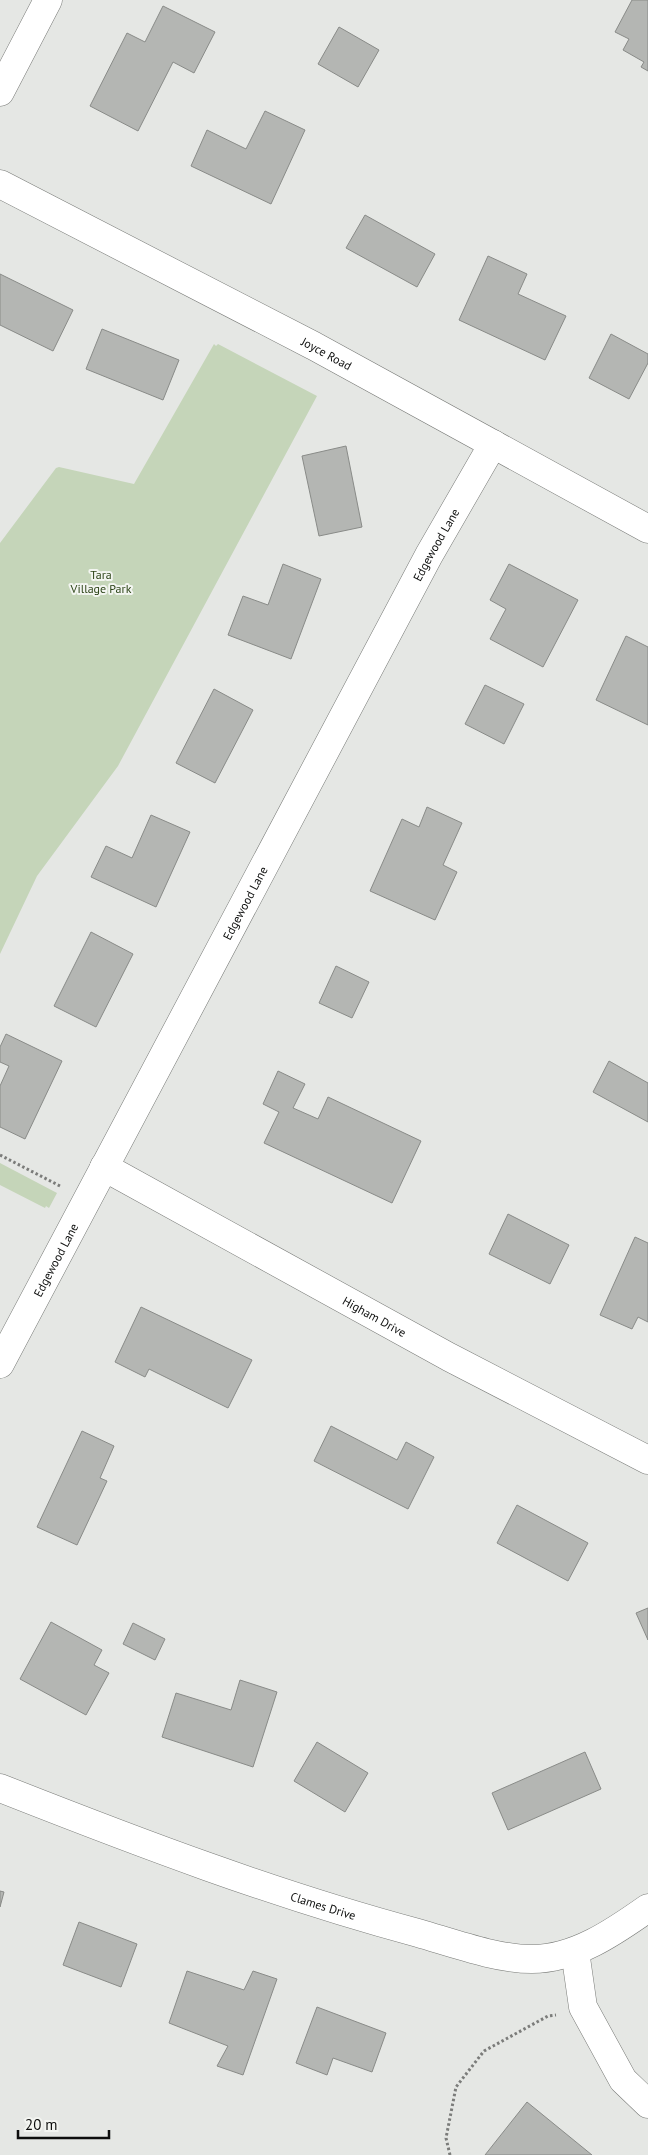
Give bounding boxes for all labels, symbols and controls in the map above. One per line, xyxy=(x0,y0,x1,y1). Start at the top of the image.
street label: Joyce Road xyxy=(298,333,355,373)
street label: Edgewood Lane xyxy=(409,505,462,584)
park label: Tara Village Park xyxy=(70,567,132,596)
street label: Edgewood Lane xyxy=(219,863,270,942)
street label: Edgewood Lane xyxy=(30,1220,81,1299)
street label: Higham Drive xyxy=(340,1293,409,1340)
street label: Clames Drive xyxy=(289,1888,358,1922)
scale bar xyxy=(18,2108,109,2140)
text: 20 m xyxy=(25,2115,58,2134)

